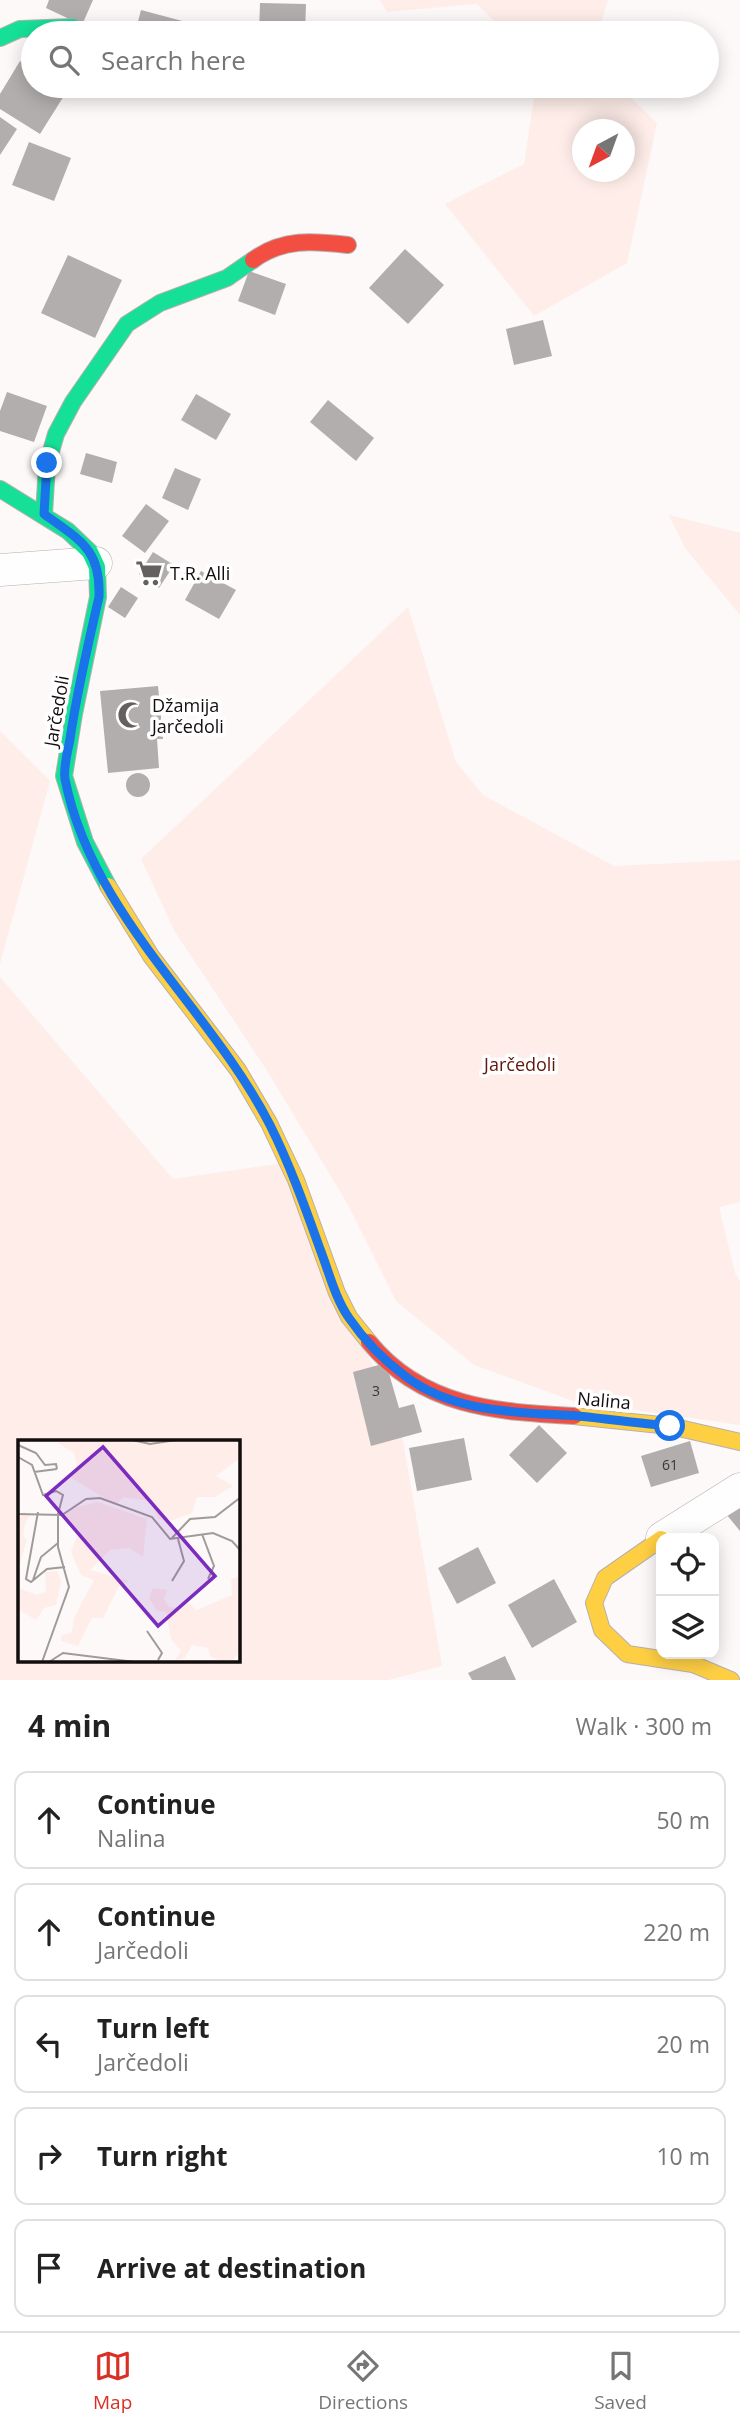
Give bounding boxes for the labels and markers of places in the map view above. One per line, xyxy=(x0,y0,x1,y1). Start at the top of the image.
supermarket icon: T.R. Alli xyxy=(134,558,164,588)
place label: T.R. Alli xyxy=(170,561,230,585)
place label: Džamija Jarčedoli xyxy=(150,693,224,738)
mosque icon: Džamija Jarčedoli xyxy=(116,700,146,730)

